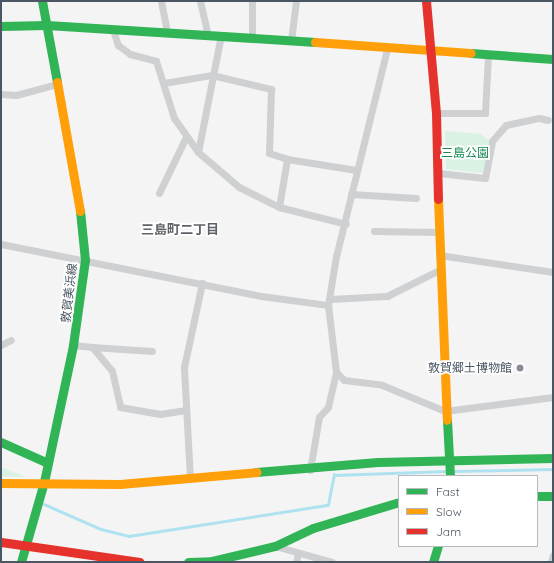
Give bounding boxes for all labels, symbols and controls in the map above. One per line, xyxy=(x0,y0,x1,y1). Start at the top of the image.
park label: 三島公園 xyxy=(441,146,489,160)
district label: 三島町二丁目 xyxy=(141,221,219,237)
street label: 敦賀美浜線 xyxy=(58,262,80,324)
place label: 敦賀郷土博物館 xyxy=(428,361,512,375)
marker: 敦賀郷土博物館 xyxy=(515,363,525,373)
legend xyxy=(398,475,538,547)
text: Fast xyxy=(436,484,460,499)
text: Slow xyxy=(436,504,462,519)
text: Jam xyxy=(436,524,461,539)

